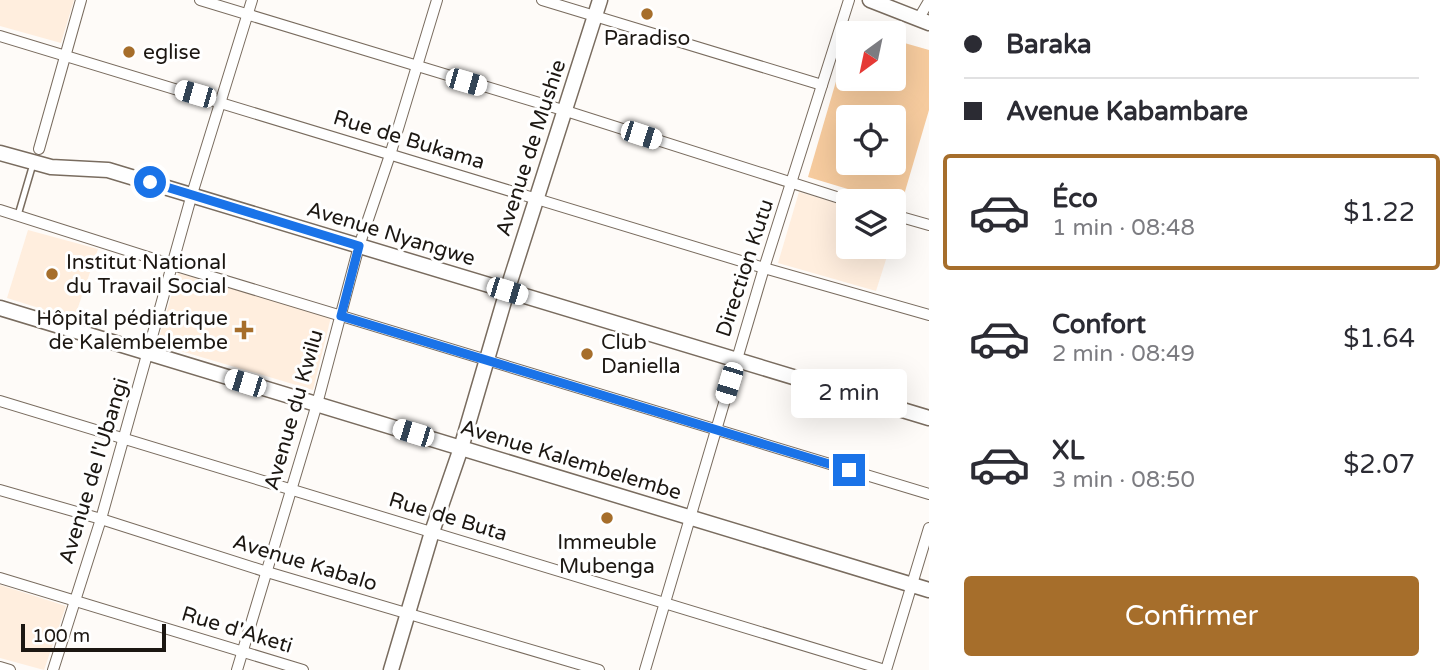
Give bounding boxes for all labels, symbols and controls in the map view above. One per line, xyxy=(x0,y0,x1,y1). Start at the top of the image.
marker: Paradiso xyxy=(639,6,655,22)
north arrow xyxy=(836,21,906,91)
map controls xyxy=(836,21,906,259)
place label: Paradiso xyxy=(604,26,690,51)
text: Baraka xyxy=(1006,29,1092,60)
place label: eglise xyxy=(143,40,201,65)
marker: eglise xyxy=(121,44,137,60)
street label: Avenue de Mushie xyxy=(491,57,571,239)
car xyxy=(443,66,490,98)
car xyxy=(172,78,219,110)
text: Avenue Kabambare xyxy=(1006,96,1248,127)
street label: Rue de Bukama xyxy=(330,105,488,175)
button: locate xyxy=(836,105,906,175)
car xyxy=(618,119,665,151)
route start xyxy=(134,166,166,198)
icon: car xyxy=(968,181,1031,244)
text: Éco xyxy=(1052,183,1098,214)
button: layers xyxy=(836,189,906,259)
street label: Direction Kutu xyxy=(711,196,779,340)
street label: Avenue Nyangwe xyxy=(304,197,478,272)
text: $1.22 xyxy=(1343,197,1415,228)
text: 1 min · 08:48 xyxy=(1052,214,1195,242)
place label: Institut National du Travail Social xyxy=(66,250,227,299)
marker: Institut National du Travail Social xyxy=(44,266,60,282)
car xyxy=(484,275,531,307)
place label: Hôpital pédiatrique de Kalembelembe xyxy=(36,306,228,355)
icon: car xyxy=(968,307,1031,370)
text: Confort xyxy=(1052,309,1146,340)
marker: Hôpital pédiatrique de Kalembelembe xyxy=(234,320,254,340)
text: $1.64 xyxy=(1343,323,1415,354)
street label: Avenue du Kwilu xyxy=(259,327,329,493)
place label: Club Daniella xyxy=(601,330,681,379)
text: 2 min · 08:49 xyxy=(1052,340,1195,368)
marker: Club Daniella xyxy=(579,346,595,362)
car xyxy=(713,360,746,406)
car xyxy=(222,367,269,399)
callout: 2 min xyxy=(791,368,907,418)
street label: Avenue de l'Ubangi xyxy=(54,375,134,567)
text: 2 min xyxy=(818,379,880,407)
street label: Avenue Kalembelembe xyxy=(458,414,685,506)
car xyxy=(390,417,437,449)
icon: car xyxy=(968,433,1031,496)
text: XL xyxy=(1052,435,1084,466)
text: $2.07 xyxy=(1343,449,1415,480)
route end xyxy=(833,454,865,486)
text: 3 min · 08:50 xyxy=(1052,466,1195,494)
street label: Rue de Buta xyxy=(386,487,510,547)
marker: Immeuble Mubenga xyxy=(599,510,615,526)
street label: Avenue Kabalo xyxy=(230,529,380,597)
place label: Immeuble Mubenga xyxy=(557,530,657,579)
button: Confirmer xyxy=(964,576,1419,656)
street label: Rue d'Aketi xyxy=(178,601,296,659)
scale bar xyxy=(21,621,166,653)
text: 100 m xyxy=(32,625,90,647)

